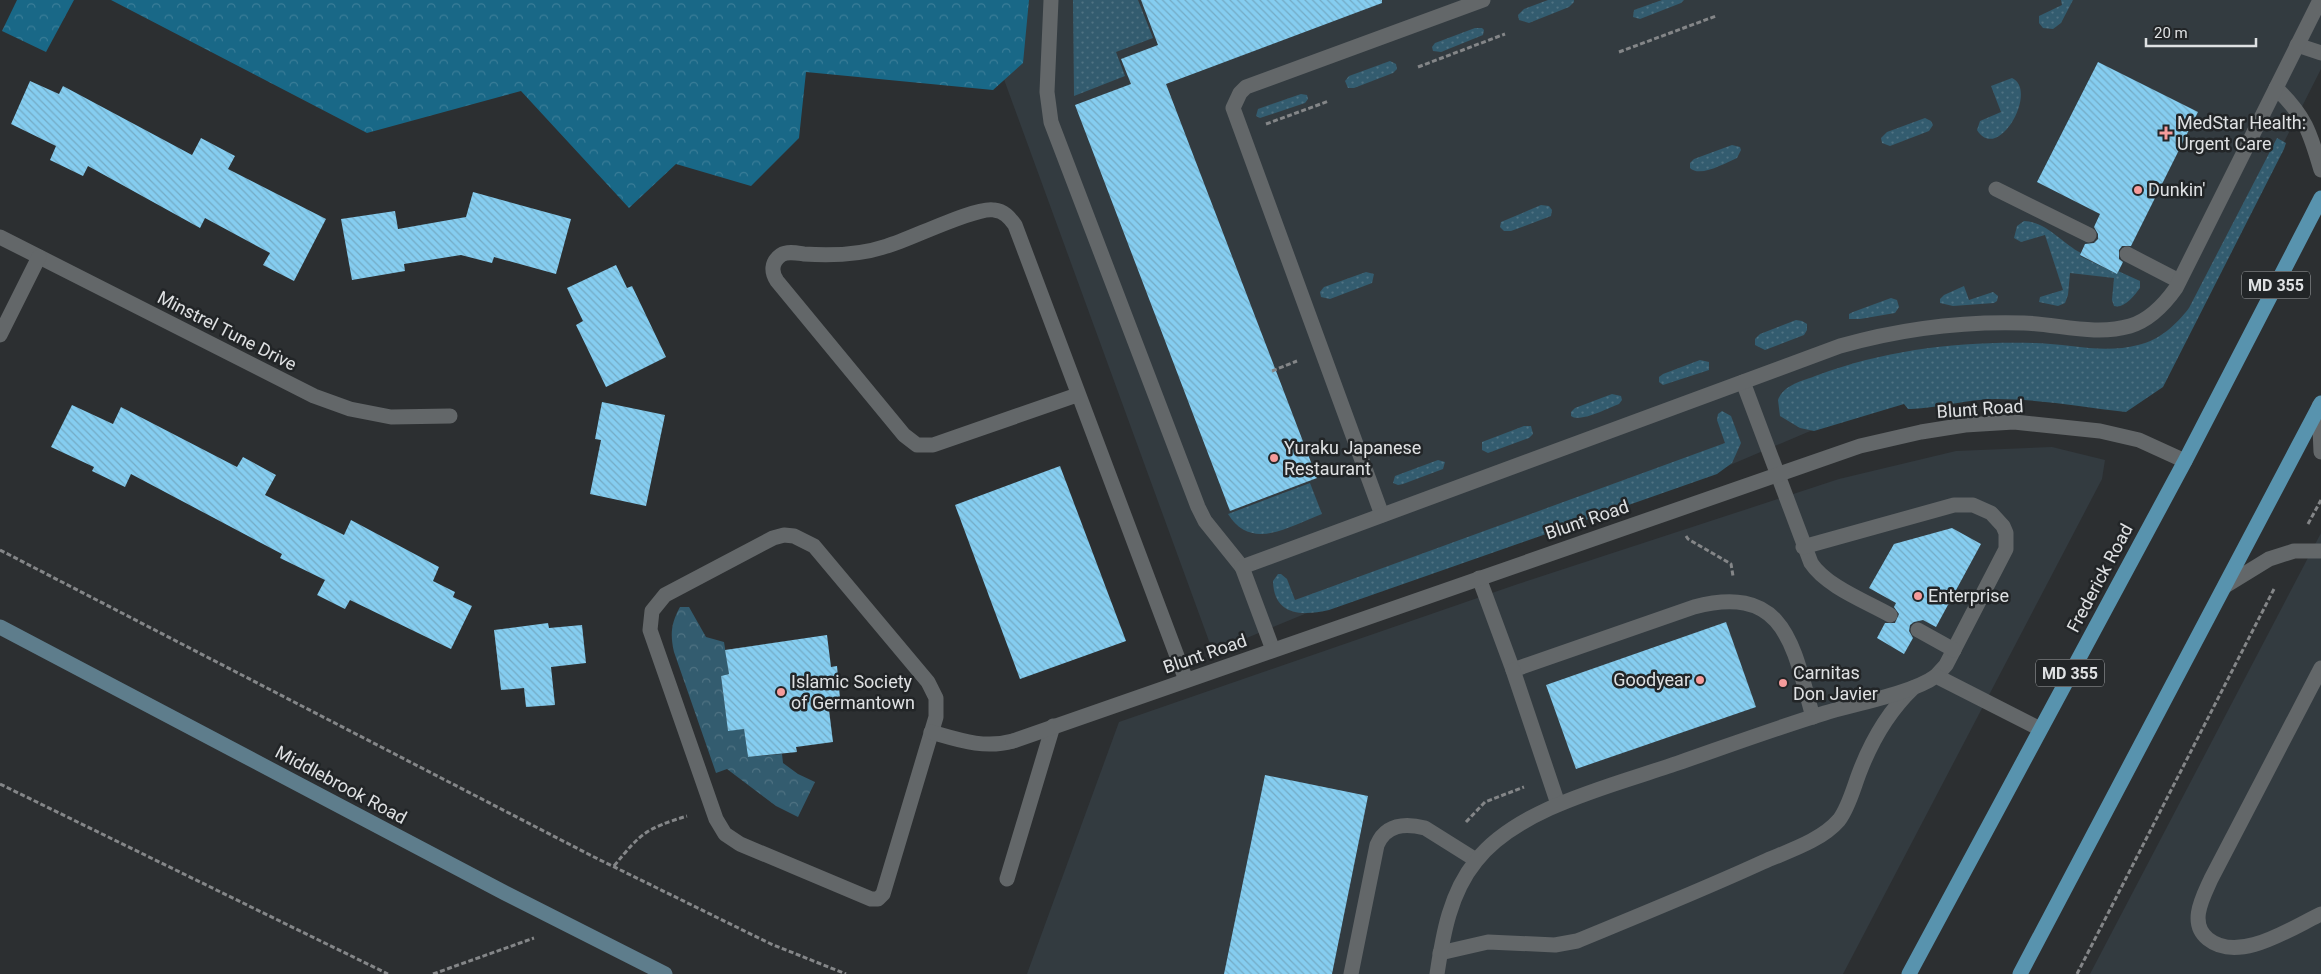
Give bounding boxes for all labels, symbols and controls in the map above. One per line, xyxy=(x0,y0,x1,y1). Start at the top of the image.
scale bar xyxy=(2146,15,2256,47)
text: 20 m xyxy=(2154,24,2188,42)
place label: MedStar Health: Urgent Care xyxy=(2177,112,2306,154)
marker: MedStar Health: Urgent Care xyxy=(2159,126,2173,140)
place label: Dunkin' xyxy=(2148,179,2205,200)
marker: Dunkin' xyxy=(2132,184,2144,196)
road number: MD 355 xyxy=(2242,272,2310,298)
street label: Minstrel Tune Drive xyxy=(154,286,300,375)
street label: Blunt Road xyxy=(1936,395,2024,422)
place label: Yuraku Japanese Restaurant xyxy=(1284,437,1421,479)
marker: Yuraku Japanese Restaurant xyxy=(1268,452,1280,464)
street label: Blunt Road xyxy=(1542,495,1631,544)
street label: Frederick Road xyxy=(2062,520,2137,636)
place label: Enterprise xyxy=(1928,585,2009,606)
marker: Enterprise xyxy=(1912,590,1924,602)
street label: Blunt Road xyxy=(1160,629,1249,678)
road number: MD 355 xyxy=(2036,660,2104,686)
place label: Carnitas Don Javier xyxy=(1793,662,1878,704)
place label: Goodyear xyxy=(1613,669,1690,690)
place label: Islamic Society of Germantown xyxy=(791,671,915,713)
marker: Goodyear xyxy=(1694,674,1706,686)
marker: Carnitas Don Javier xyxy=(1777,677,1789,689)
marker: Islamic Society of Germantown xyxy=(775,686,787,698)
street label: Middlebrook Road xyxy=(272,741,411,828)

